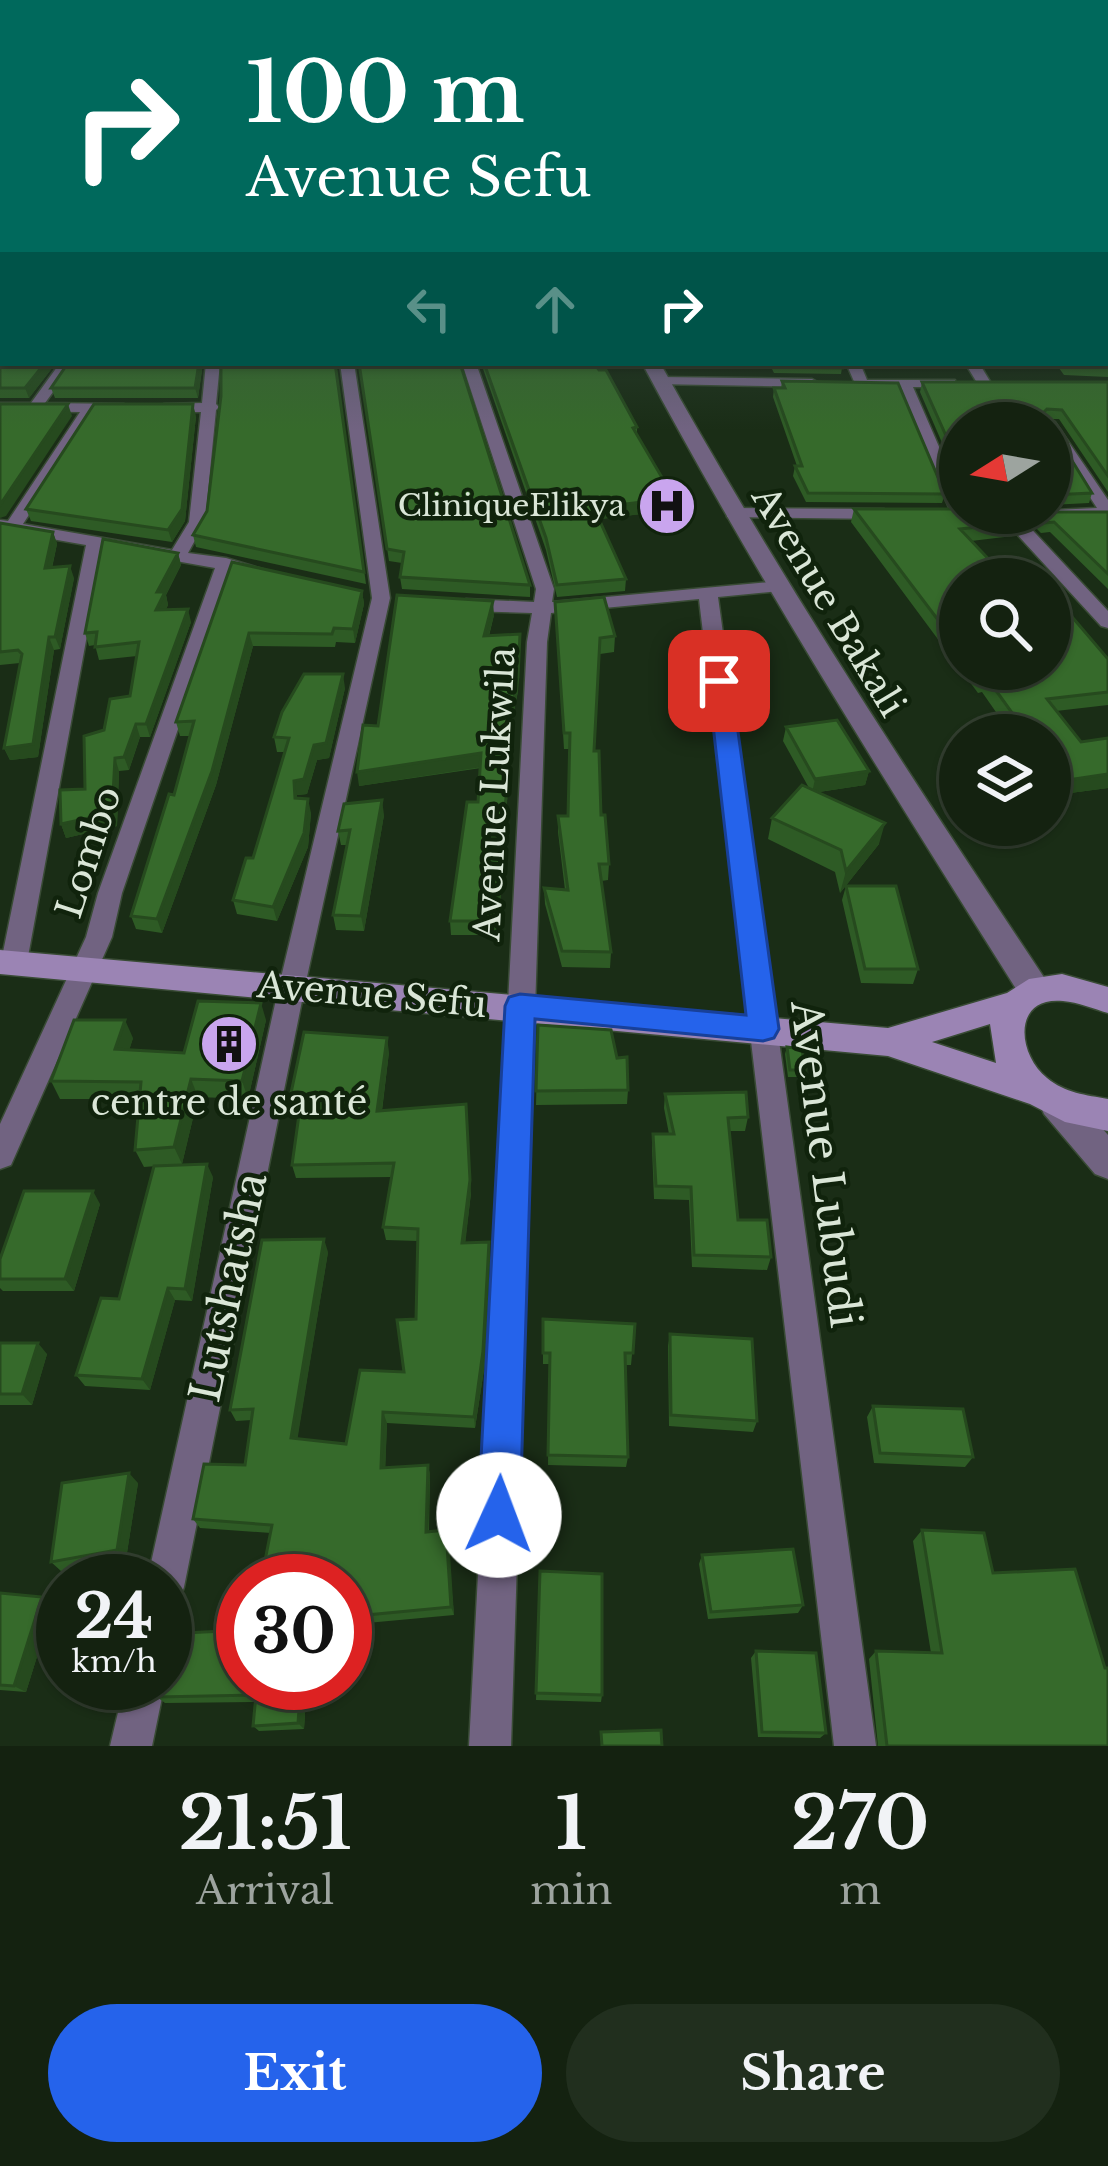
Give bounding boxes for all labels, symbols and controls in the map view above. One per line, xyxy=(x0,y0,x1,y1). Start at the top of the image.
text: 100 m xyxy=(246,41,525,145)
icon: right xyxy=(48,48,204,204)
text: Avenue Sefu xyxy=(246,144,591,211)
icon: left xyxy=(396,276,462,342)
icon: ahead xyxy=(522,276,588,342)
icon: right xyxy=(648,276,714,342)
north arrow xyxy=(939,402,1071,534)
map controls xyxy=(939,402,1071,846)
hospital icon: CliniqueElikya xyxy=(636,475,698,537)
street label: Avenue Bakali xyxy=(742,477,915,725)
place label: CliniqueElikya xyxy=(398,487,625,524)
button: search xyxy=(939,558,1071,690)
pin xyxy=(668,630,770,732)
street label: Avenue Lukwila xyxy=(464,646,525,943)
icon: arrive xyxy=(686,648,752,714)
button: layers xyxy=(939,714,1071,846)
street label: Lombo xyxy=(46,781,131,924)
street label: Avenue Sefu xyxy=(254,962,489,1027)
street label: Avenue Lubudi xyxy=(780,997,872,1330)
building icon: centre de santé xyxy=(198,1013,260,1075)
place label: centre de santé xyxy=(91,1080,367,1125)
street label: Lutshatsha xyxy=(178,1167,278,1406)
position arrow xyxy=(436,1452,562,1578)
speed limit sign: 30 xyxy=(216,1554,372,1710)
text: 24 xyxy=(75,1580,153,1654)
text: km/h xyxy=(71,1643,157,1680)
text: 21:51 xyxy=(179,1779,352,1868)
text: 1 xyxy=(556,1779,587,1868)
text: 270 xyxy=(791,1779,929,1868)
text: Arrival xyxy=(196,1866,334,1915)
text: min xyxy=(530,1866,612,1915)
text: m xyxy=(839,1866,881,1915)
button: Exit xyxy=(48,2004,542,2142)
button: Share xyxy=(566,2004,1060,2142)

